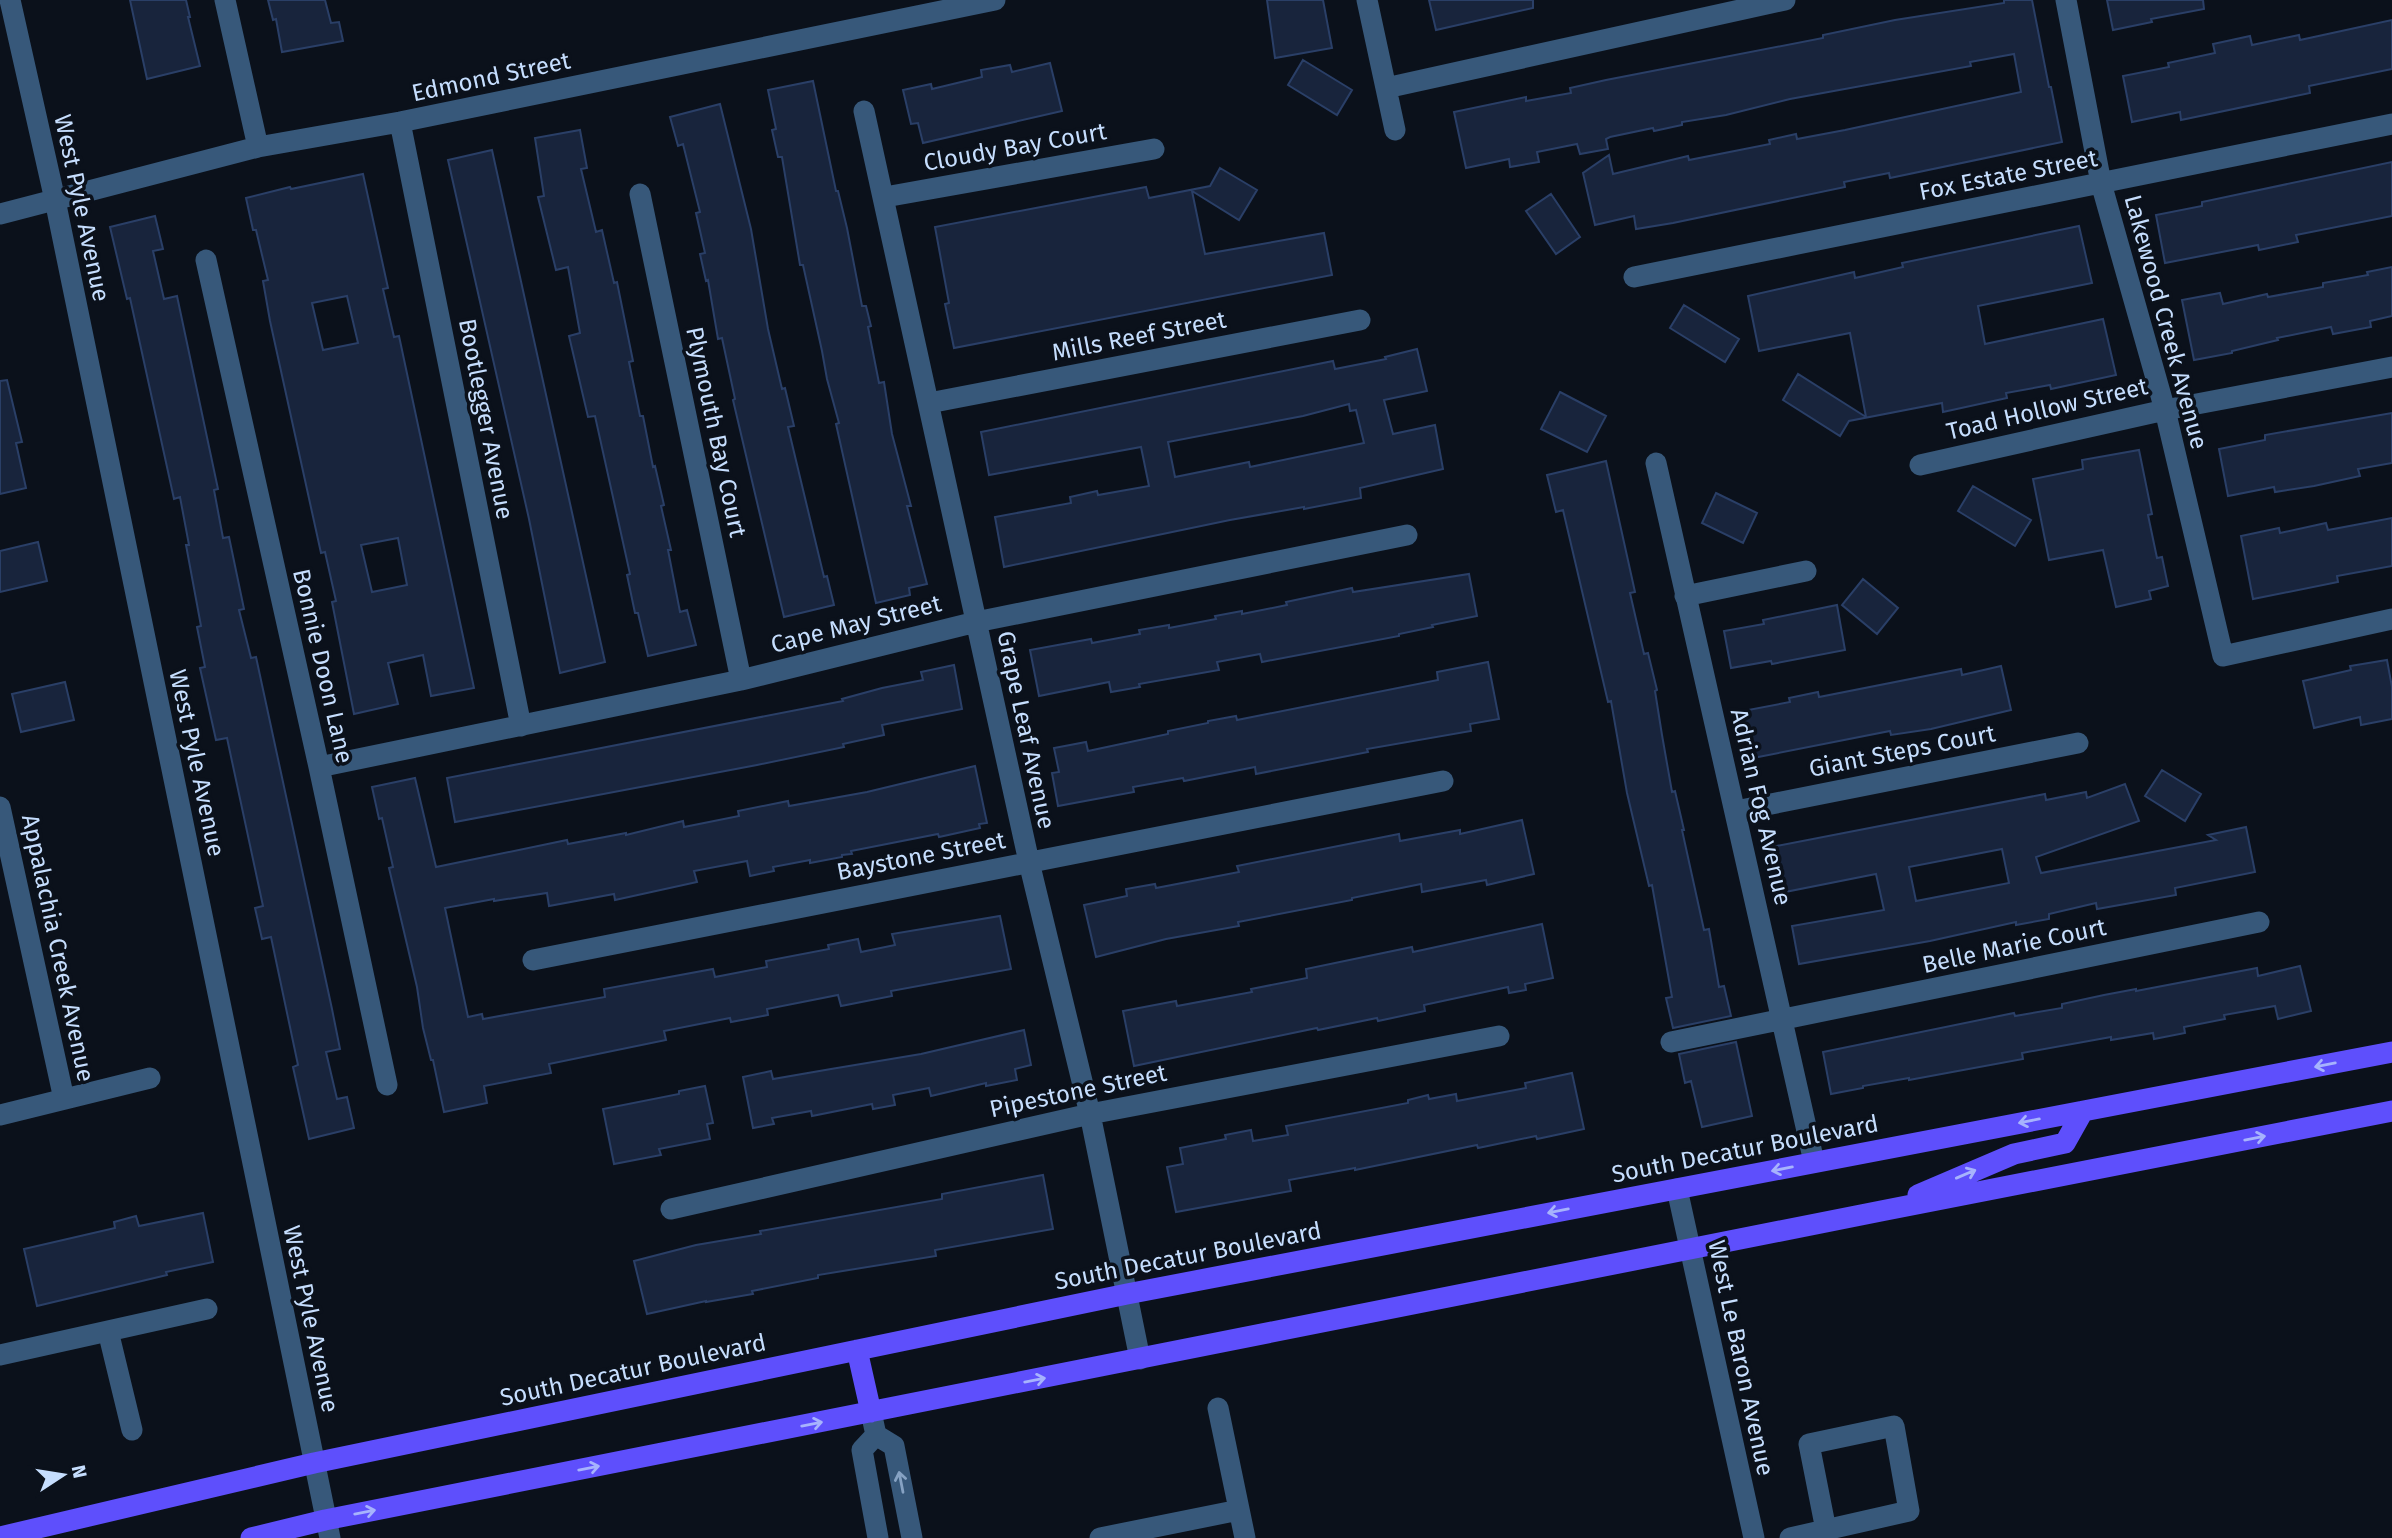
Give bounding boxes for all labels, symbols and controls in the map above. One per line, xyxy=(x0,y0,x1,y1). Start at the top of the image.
street label: Edmond Street xyxy=(409,46,573,107)
street label: West Pyle Avenue xyxy=(48,112,116,304)
street label: Cloudy Bay Court xyxy=(921,117,1109,177)
street label: Fox Estate Street xyxy=(1916,144,2100,206)
street label: Lakewood Creek Avenue xyxy=(2119,192,2213,452)
street label: Mills Reef Street xyxy=(1050,305,1229,367)
street label: Bootlegger Avenue xyxy=(453,316,519,522)
street label: Plymouth Bay Court xyxy=(680,324,752,540)
street label: Toad Hollow Street xyxy=(1944,372,2151,446)
street label: Bonnie Doon Lane xyxy=(287,566,359,766)
street label: Cape May Street xyxy=(768,589,944,659)
street label: Grape Leaf Avenue xyxy=(991,628,1061,832)
street label: West Pyle Avenue xyxy=(163,667,231,859)
street label: Adrian Fog Avenue xyxy=(1725,706,1797,908)
street label: Giant Steps Court xyxy=(1806,719,1998,783)
street label: Appalachia Creek Avenue xyxy=(16,812,100,1084)
street label: Baystone Street xyxy=(834,826,1008,886)
street label: Belle Marie Court xyxy=(1920,913,2109,979)
one-way arrow xyxy=(2314,1058,2337,1072)
street label: Pipestone Street xyxy=(987,1059,1169,1123)
street label: South Decatur Boulevard xyxy=(1609,1109,1881,1189)
one-way arrow xyxy=(2018,1115,2041,1129)
one-way arrow xyxy=(2243,1130,2266,1144)
one-way arrow xyxy=(1771,1162,1794,1176)
one-way arrow xyxy=(1955,1167,1976,1180)
one-way arrow xyxy=(1547,1205,1570,1219)
street label: South Decatur Boulevard xyxy=(1052,1216,1324,1296)
street label: West Pyle Avenue xyxy=(277,1223,345,1415)
street label: West Le Baron Avenue xyxy=(1702,1238,1780,1478)
street label: South Decatur Boulevard xyxy=(498,1328,768,1412)
one-way arrow xyxy=(1023,1372,1046,1386)
one-way arrow xyxy=(800,1416,823,1430)
north arrow xyxy=(28,1440,98,1510)
one-way arrow xyxy=(577,1461,600,1474)
text: N xyxy=(67,1463,92,1480)
one-way arrow xyxy=(893,1471,907,1494)
one-way arrow xyxy=(353,1505,376,1519)

